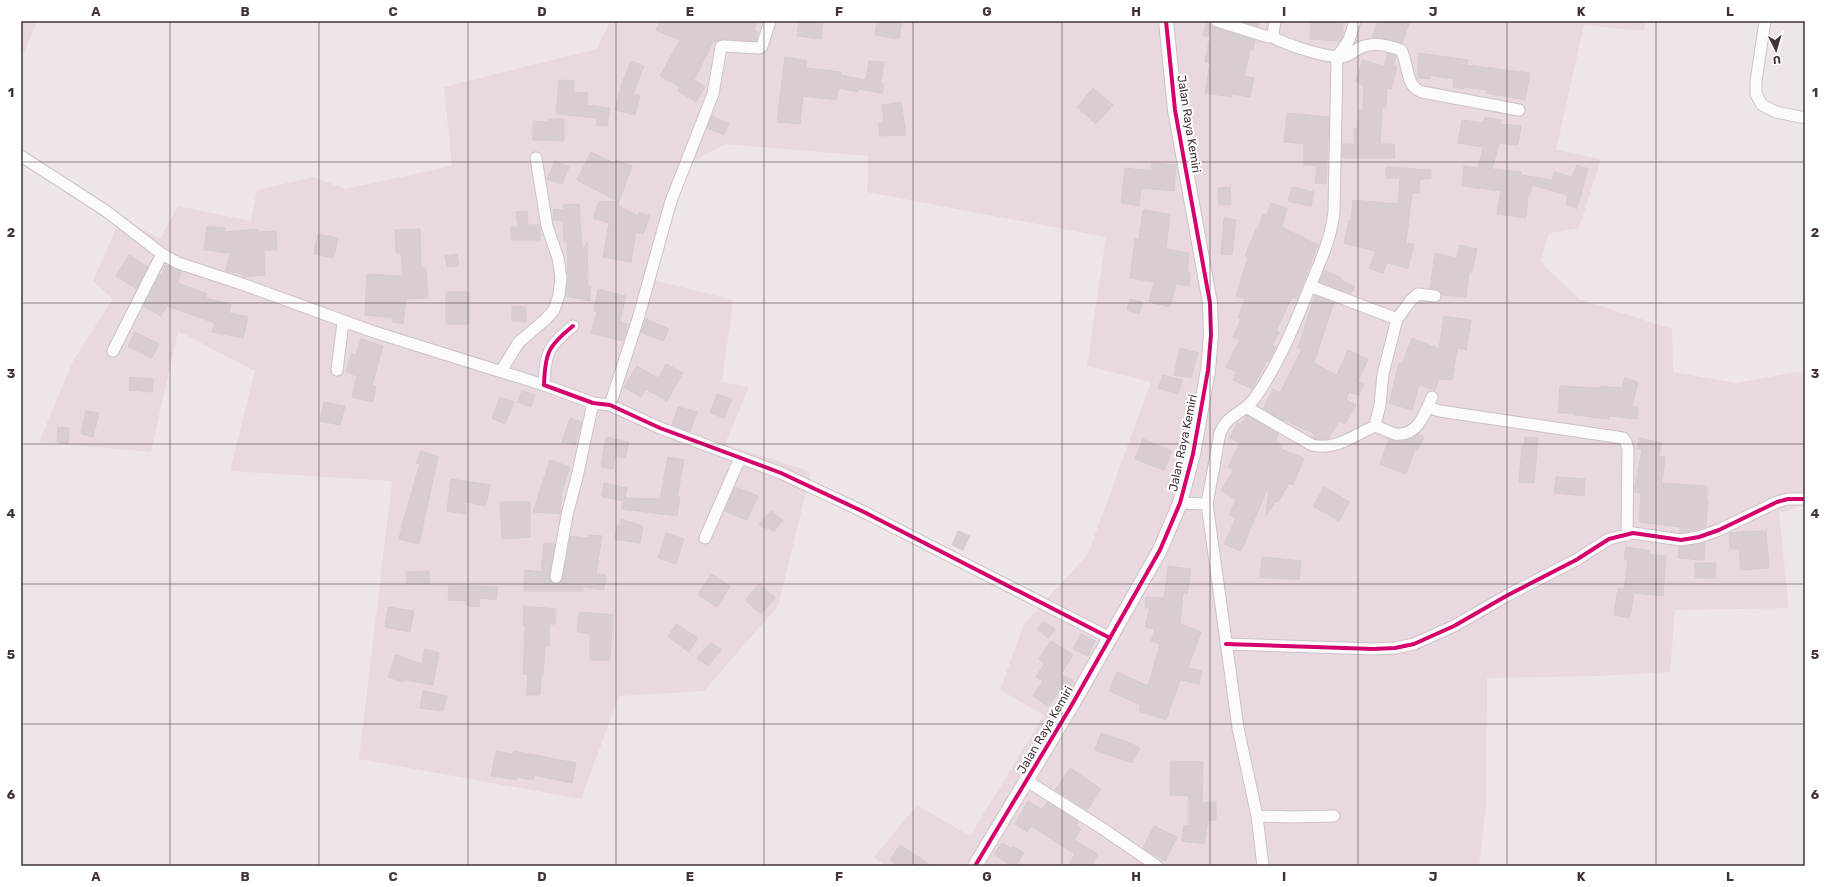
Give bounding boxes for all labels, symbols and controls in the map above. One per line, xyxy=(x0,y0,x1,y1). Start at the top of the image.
text: A xyxy=(91,4,101,19)
text: B xyxy=(240,4,250,19)
text: C xyxy=(388,4,398,19)
text: D xyxy=(537,4,547,19)
text: E xyxy=(686,4,694,19)
text: F xyxy=(835,4,843,19)
text: G xyxy=(982,4,992,19)
text: H xyxy=(1131,4,1141,19)
text: I xyxy=(1282,4,1286,19)
text: J xyxy=(1429,4,1437,19)
text: K xyxy=(1577,4,1586,19)
text: L xyxy=(1726,4,1734,19)
north arrow xyxy=(1756,30,1796,70)
text: U xyxy=(1772,53,1781,66)
street label: Jalan Raya Kemiri xyxy=(1174,74,1204,174)
text: 1 xyxy=(8,85,14,100)
text: 1 xyxy=(1812,85,1818,100)
text: 2 xyxy=(7,225,15,240)
text: 2 xyxy=(1811,225,1819,240)
text: 3 xyxy=(7,366,16,381)
text: 3 xyxy=(1811,366,1820,381)
street label: Jalan Raya Kemiri xyxy=(1166,393,1200,493)
text: 4 xyxy=(7,506,16,521)
text: 4 xyxy=(1811,506,1820,521)
text: 5 xyxy=(7,647,15,662)
text: 5 xyxy=(1811,647,1819,662)
street label: Jalan Raya Kemiri xyxy=(1014,684,1076,776)
text: 6 xyxy=(7,787,16,802)
text: 6 xyxy=(1811,787,1820,802)
text: A xyxy=(91,869,101,884)
text: B xyxy=(240,869,250,884)
text: C xyxy=(388,869,398,884)
text: D xyxy=(537,869,547,884)
text: E xyxy=(686,869,694,884)
text: F xyxy=(835,869,843,884)
text: G xyxy=(982,869,992,884)
text: H xyxy=(1131,869,1141,884)
text: I xyxy=(1282,869,1286,884)
text: J xyxy=(1429,869,1437,884)
text: K xyxy=(1577,869,1586,884)
text: L xyxy=(1726,869,1734,884)

